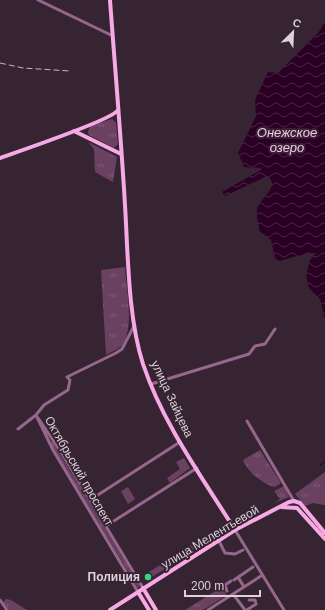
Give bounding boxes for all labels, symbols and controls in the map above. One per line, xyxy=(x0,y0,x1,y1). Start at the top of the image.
north arrow xyxy=(273,12,313,52)
text: С xyxy=(291,16,303,30)
water label: Онежское озеро xyxy=(257,125,317,155)
street label: улица Зайцева xyxy=(148,358,196,440)
street label: Октябрьский проспект xyxy=(42,414,116,529)
street label: улица Мелентьевой xyxy=(159,502,261,572)
place label: Полиция xyxy=(88,570,140,584)
marker: Полиция xyxy=(143,572,153,582)
scale bar xyxy=(185,572,260,598)
text: 200 m xyxy=(191,579,224,593)

